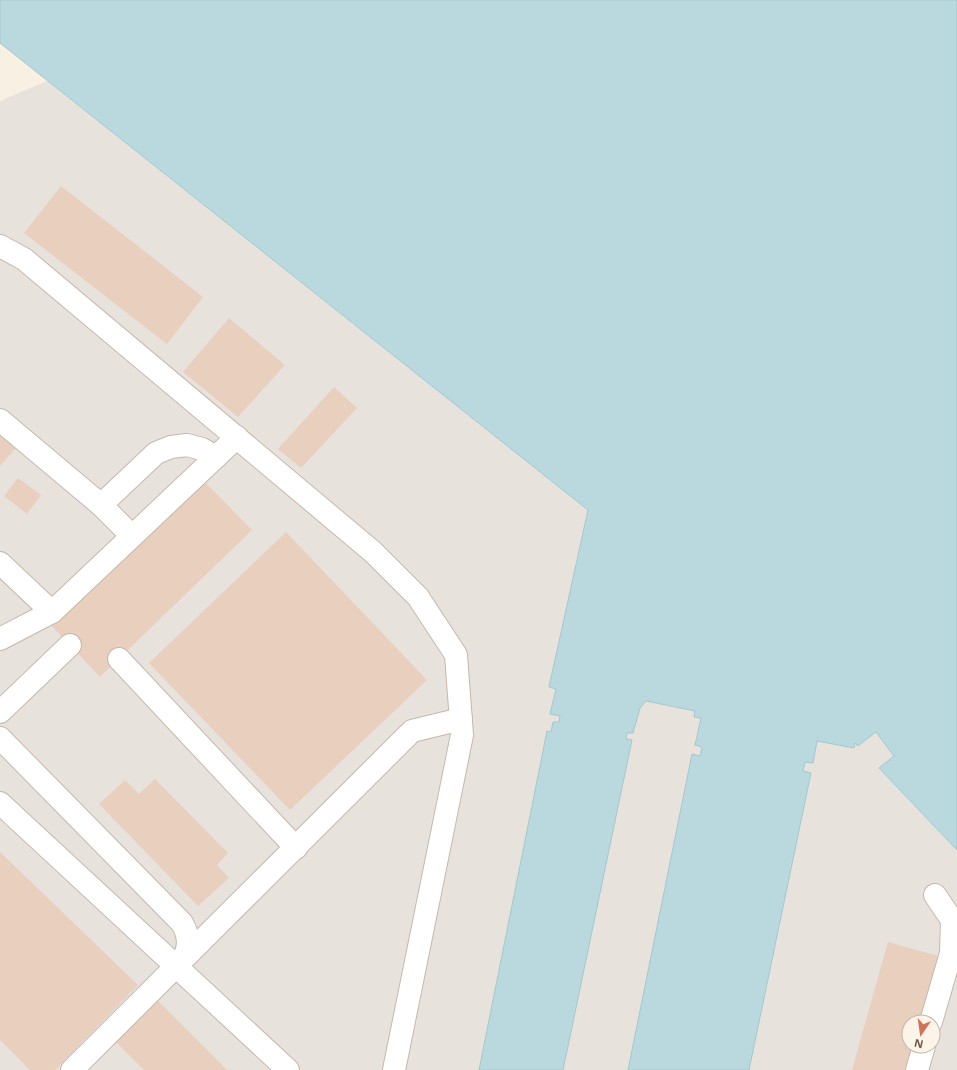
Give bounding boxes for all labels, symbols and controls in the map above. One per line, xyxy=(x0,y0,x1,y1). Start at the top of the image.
north arrow xyxy=(901,1014,941,1054)
text: N xyxy=(913,1036,925,1053)

